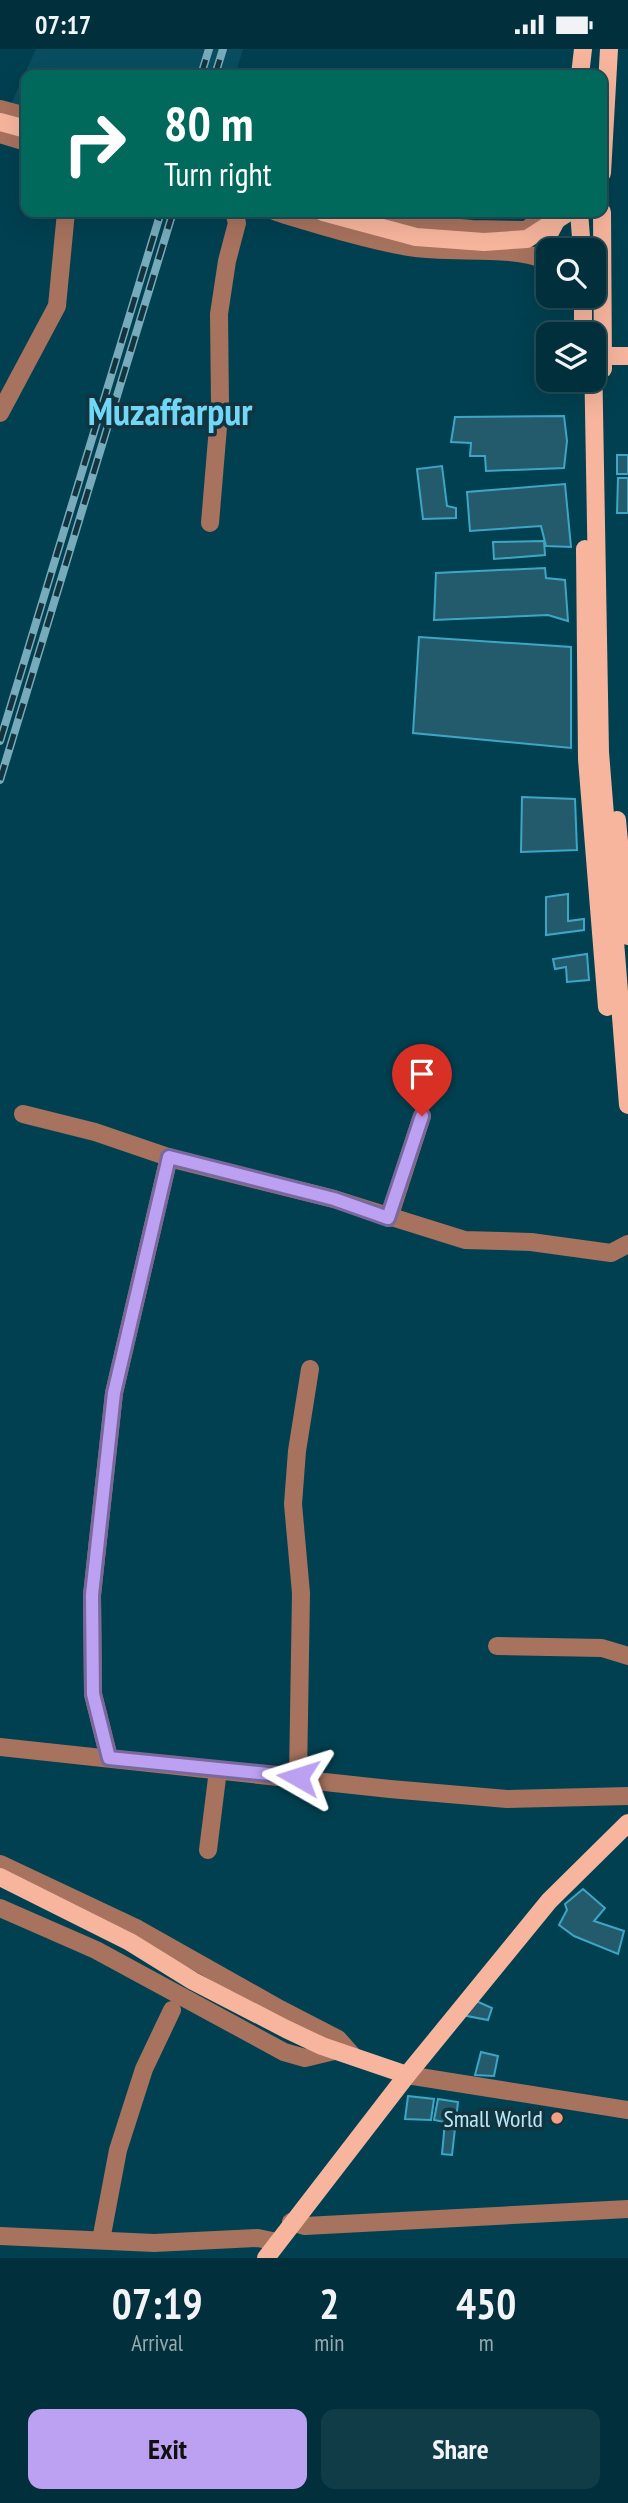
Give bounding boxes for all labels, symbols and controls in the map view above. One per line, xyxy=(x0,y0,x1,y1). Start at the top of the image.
text: 07:17 xyxy=(35,8,91,41)
text: 80 m xyxy=(164,91,253,155)
icon: right xyxy=(49,98,140,189)
text: Turn right xyxy=(164,153,272,195)
map controls xyxy=(536,238,606,392)
button: search xyxy=(536,238,606,308)
button: layers xyxy=(536,322,606,392)
district label: Muzaffarpur xyxy=(88,386,253,435)
pin xyxy=(392,1044,452,1116)
icon: arrive xyxy=(403,1055,441,1093)
position arrow xyxy=(261,1740,335,1814)
place label: Small World xyxy=(443,2103,543,2134)
marker: Small World xyxy=(549,2110,565,2126)
text: 07:19 xyxy=(112,2276,203,2331)
text: 2 xyxy=(319,2276,339,2331)
text: 450 xyxy=(456,2276,516,2331)
text: Arrival xyxy=(131,2328,183,2357)
text: min xyxy=(314,2328,344,2357)
text: m xyxy=(479,2328,494,2357)
button: Exit xyxy=(28,2409,307,2489)
button: Share xyxy=(321,2409,600,2489)

